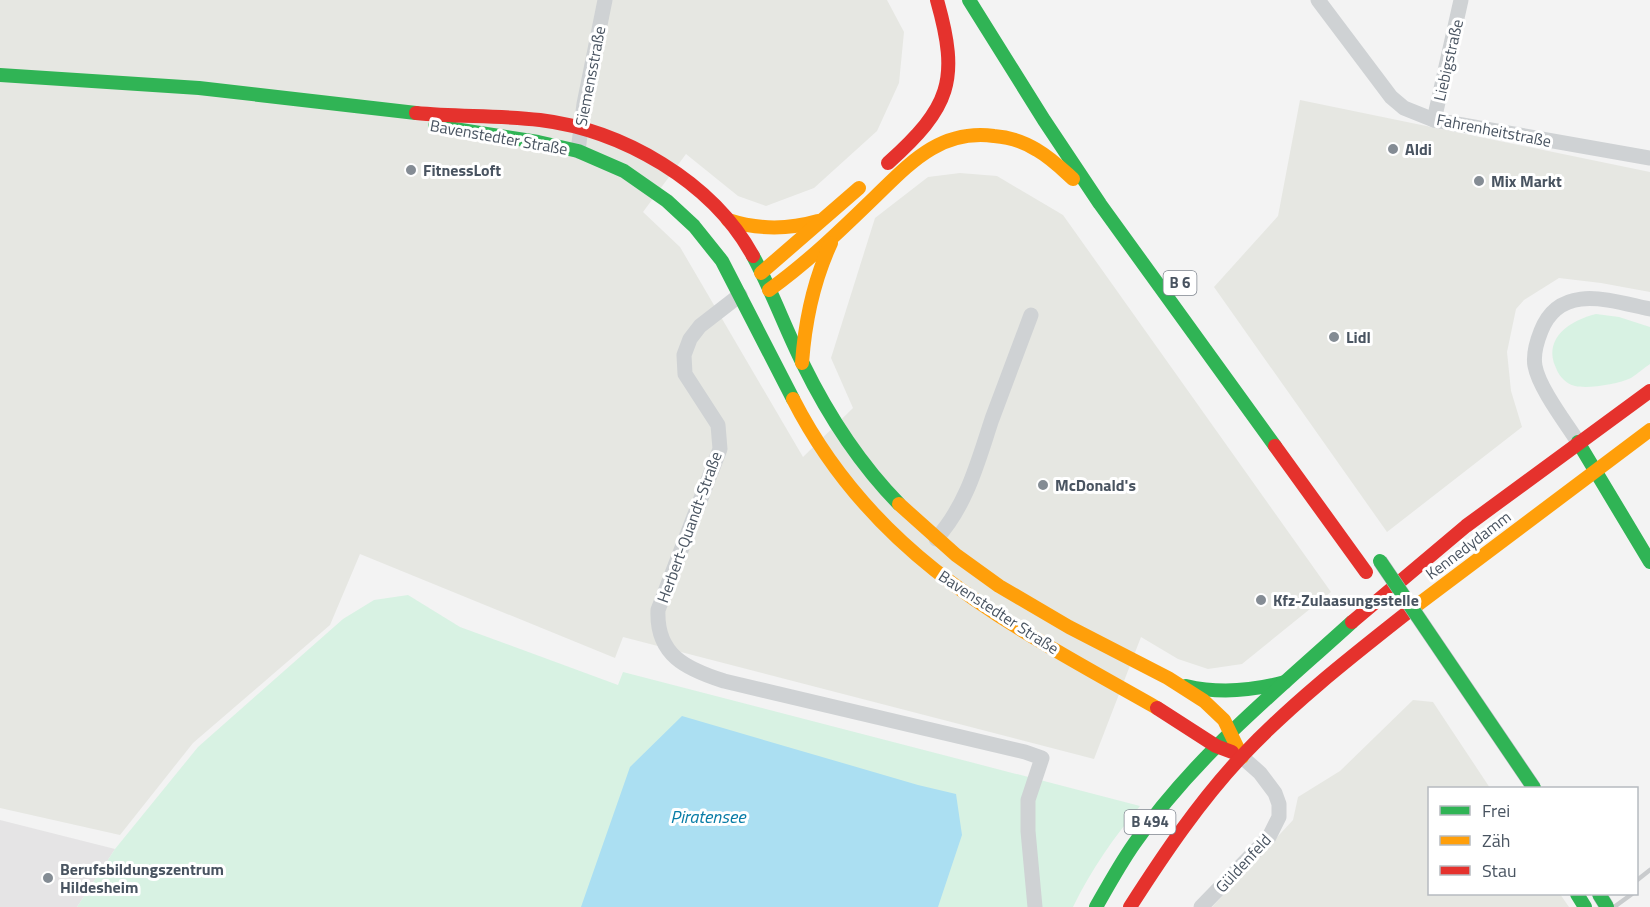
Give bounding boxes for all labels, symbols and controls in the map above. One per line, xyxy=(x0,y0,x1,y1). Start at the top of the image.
street label: Liebigstraße xyxy=(1427,17,1469,103)
street label: Siemensstraße xyxy=(569,24,611,128)
street label: Fahrenheitstraße xyxy=(1435,107,1553,153)
street label: Bavenstedter Straße xyxy=(428,113,570,161)
place label: Aldi xyxy=(1405,137,1432,161)
marker: Aldi xyxy=(1386,142,1400,156)
place label: FitnessLoft xyxy=(423,158,501,182)
marker: FitnessLoft xyxy=(404,163,418,177)
place label: Mix Markt xyxy=(1491,169,1562,193)
marker: Mix Markt xyxy=(1472,174,1486,188)
road number: B 6 xyxy=(1164,271,1196,295)
place label: Lidl xyxy=(1346,325,1371,349)
marker: Lidl xyxy=(1327,330,1341,344)
street label: Herbert-Quandt-Straße xyxy=(650,448,728,606)
place label: McDonald's xyxy=(1055,473,1136,497)
marker: McDonald's xyxy=(1036,478,1050,492)
street label: Kennedydamm xyxy=(1420,505,1516,585)
street label: Bavenstedter Straße xyxy=(934,564,1064,660)
place label: Kfz-Zulaasungsstelle xyxy=(1273,588,1419,612)
marker: Kfz-Zulaasungsstelle xyxy=(1254,593,1268,607)
legend xyxy=(1428,787,1638,895)
text: Frei xyxy=(1482,797,1510,824)
water label: Piratensee xyxy=(670,803,747,830)
road number: B 494 xyxy=(1124,810,1176,834)
text: Zäh xyxy=(1482,827,1510,854)
street label: Güldenfeld xyxy=(1209,828,1277,898)
place label: Berufsbildungszentrum Hildesheim xyxy=(60,857,224,899)
text: Stau xyxy=(1482,857,1517,884)
marker: Berufsbildungszentrum Hildesheim xyxy=(41,871,55,885)

